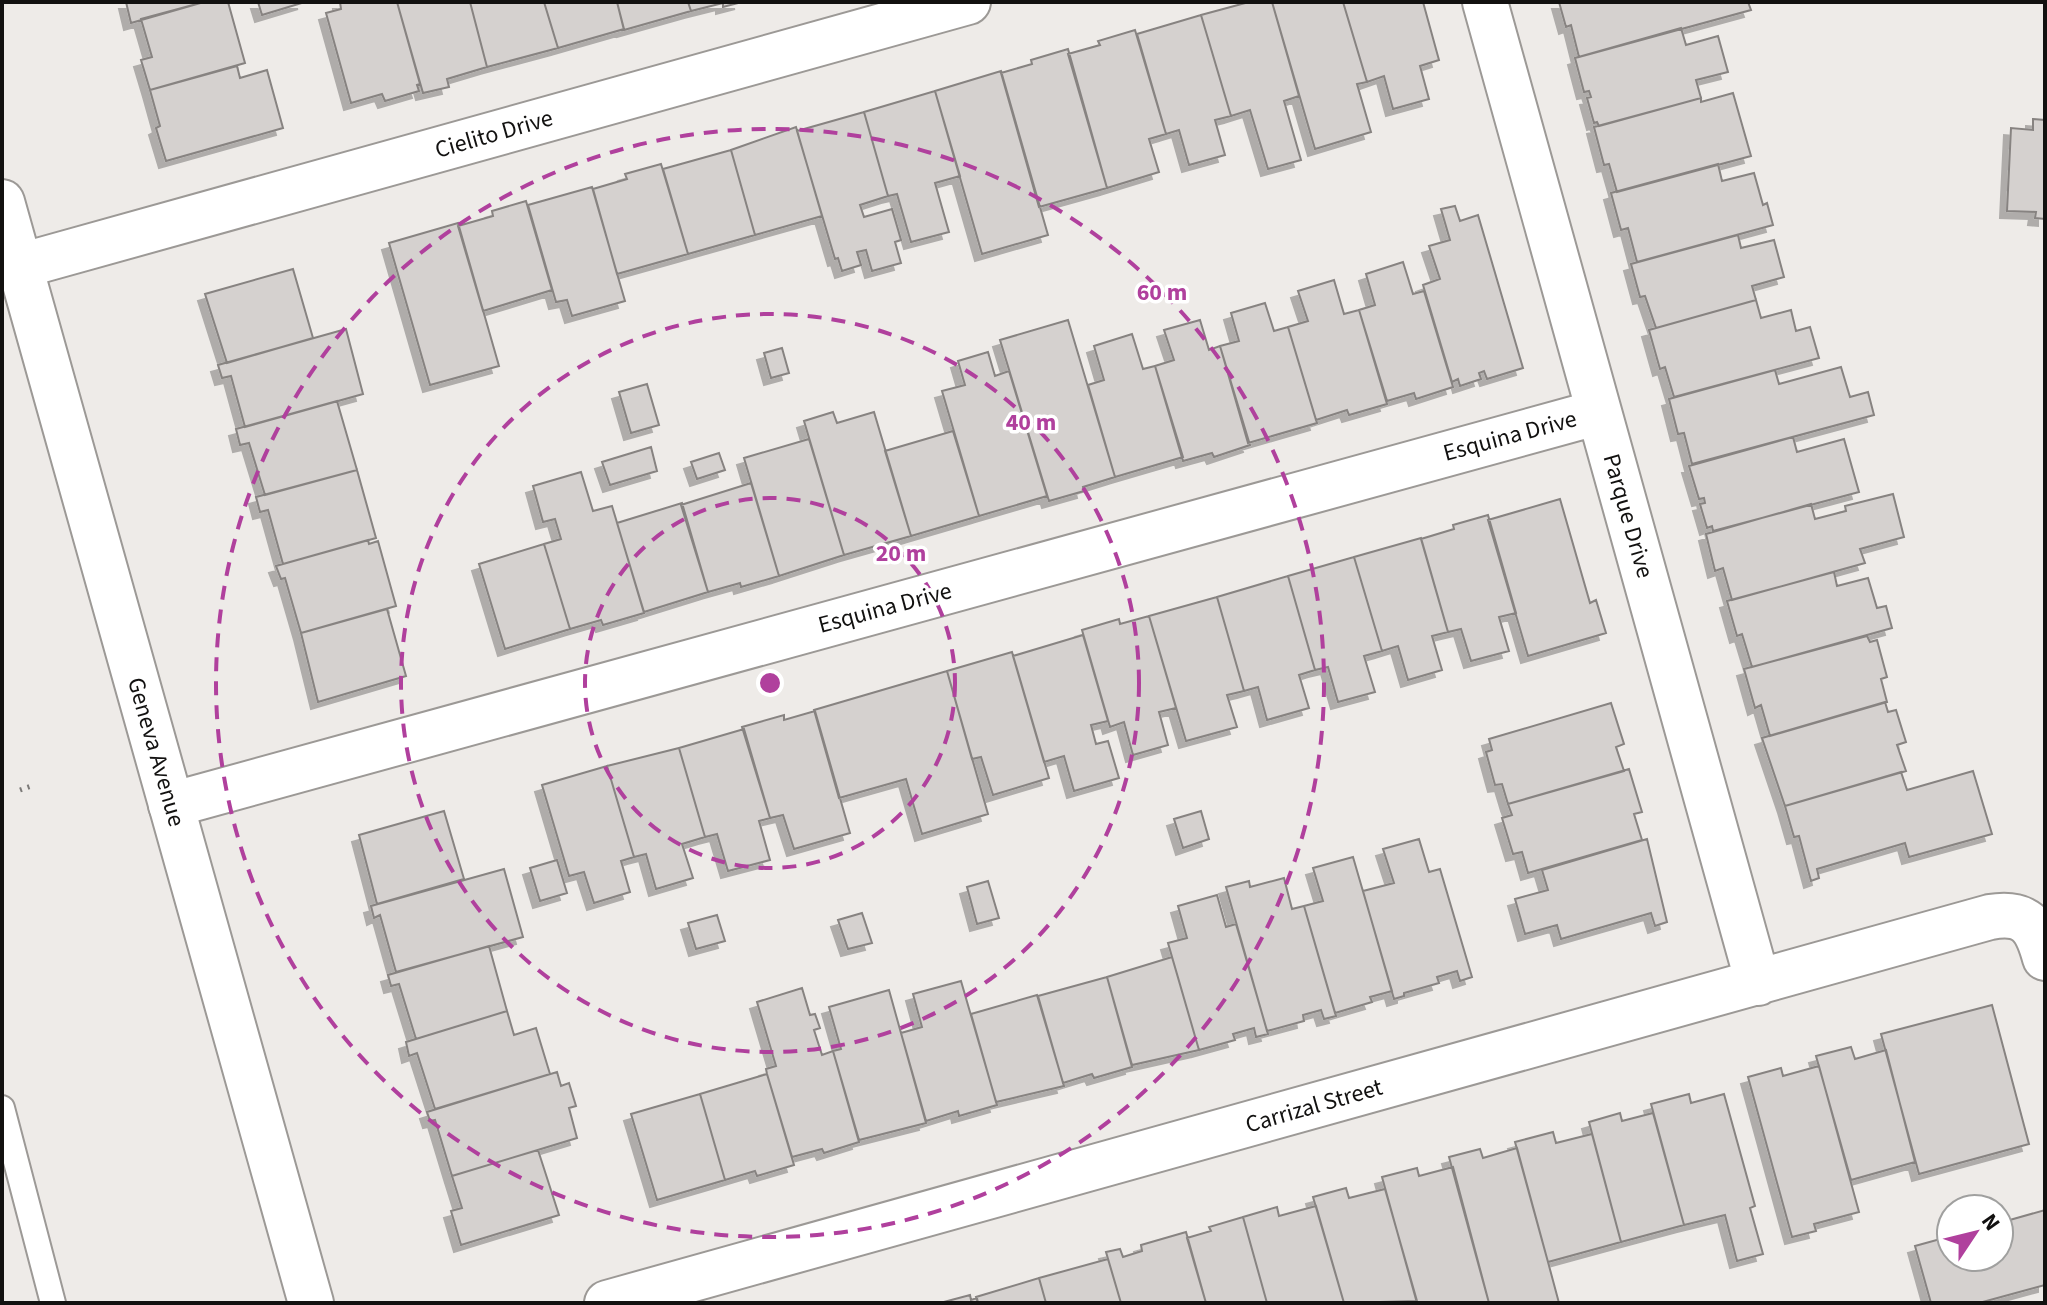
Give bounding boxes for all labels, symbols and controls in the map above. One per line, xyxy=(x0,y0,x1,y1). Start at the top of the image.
street label: Cielito Drive xyxy=(431,100,557,168)
text: 60 m xyxy=(1137,275,1187,310)
street label: Esquina Drive xyxy=(1439,401,1581,471)
text: 40 m xyxy=(1006,405,1056,440)
street label: Parque Drive xyxy=(1594,450,1662,582)
text: 20 m xyxy=(876,536,926,571)
street label: Esquina Drive xyxy=(814,573,956,643)
centre of rings xyxy=(756,669,784,697)
street label: Geneva Avenue xyxy=(118,673,194,831)
street label: Carrizal Street xyxy=(1241,1070,1387,1142)
north arrow xyxy=(1935,1193,2015,1273)
text: N xyxy=(1973,1207,2008,1237)

